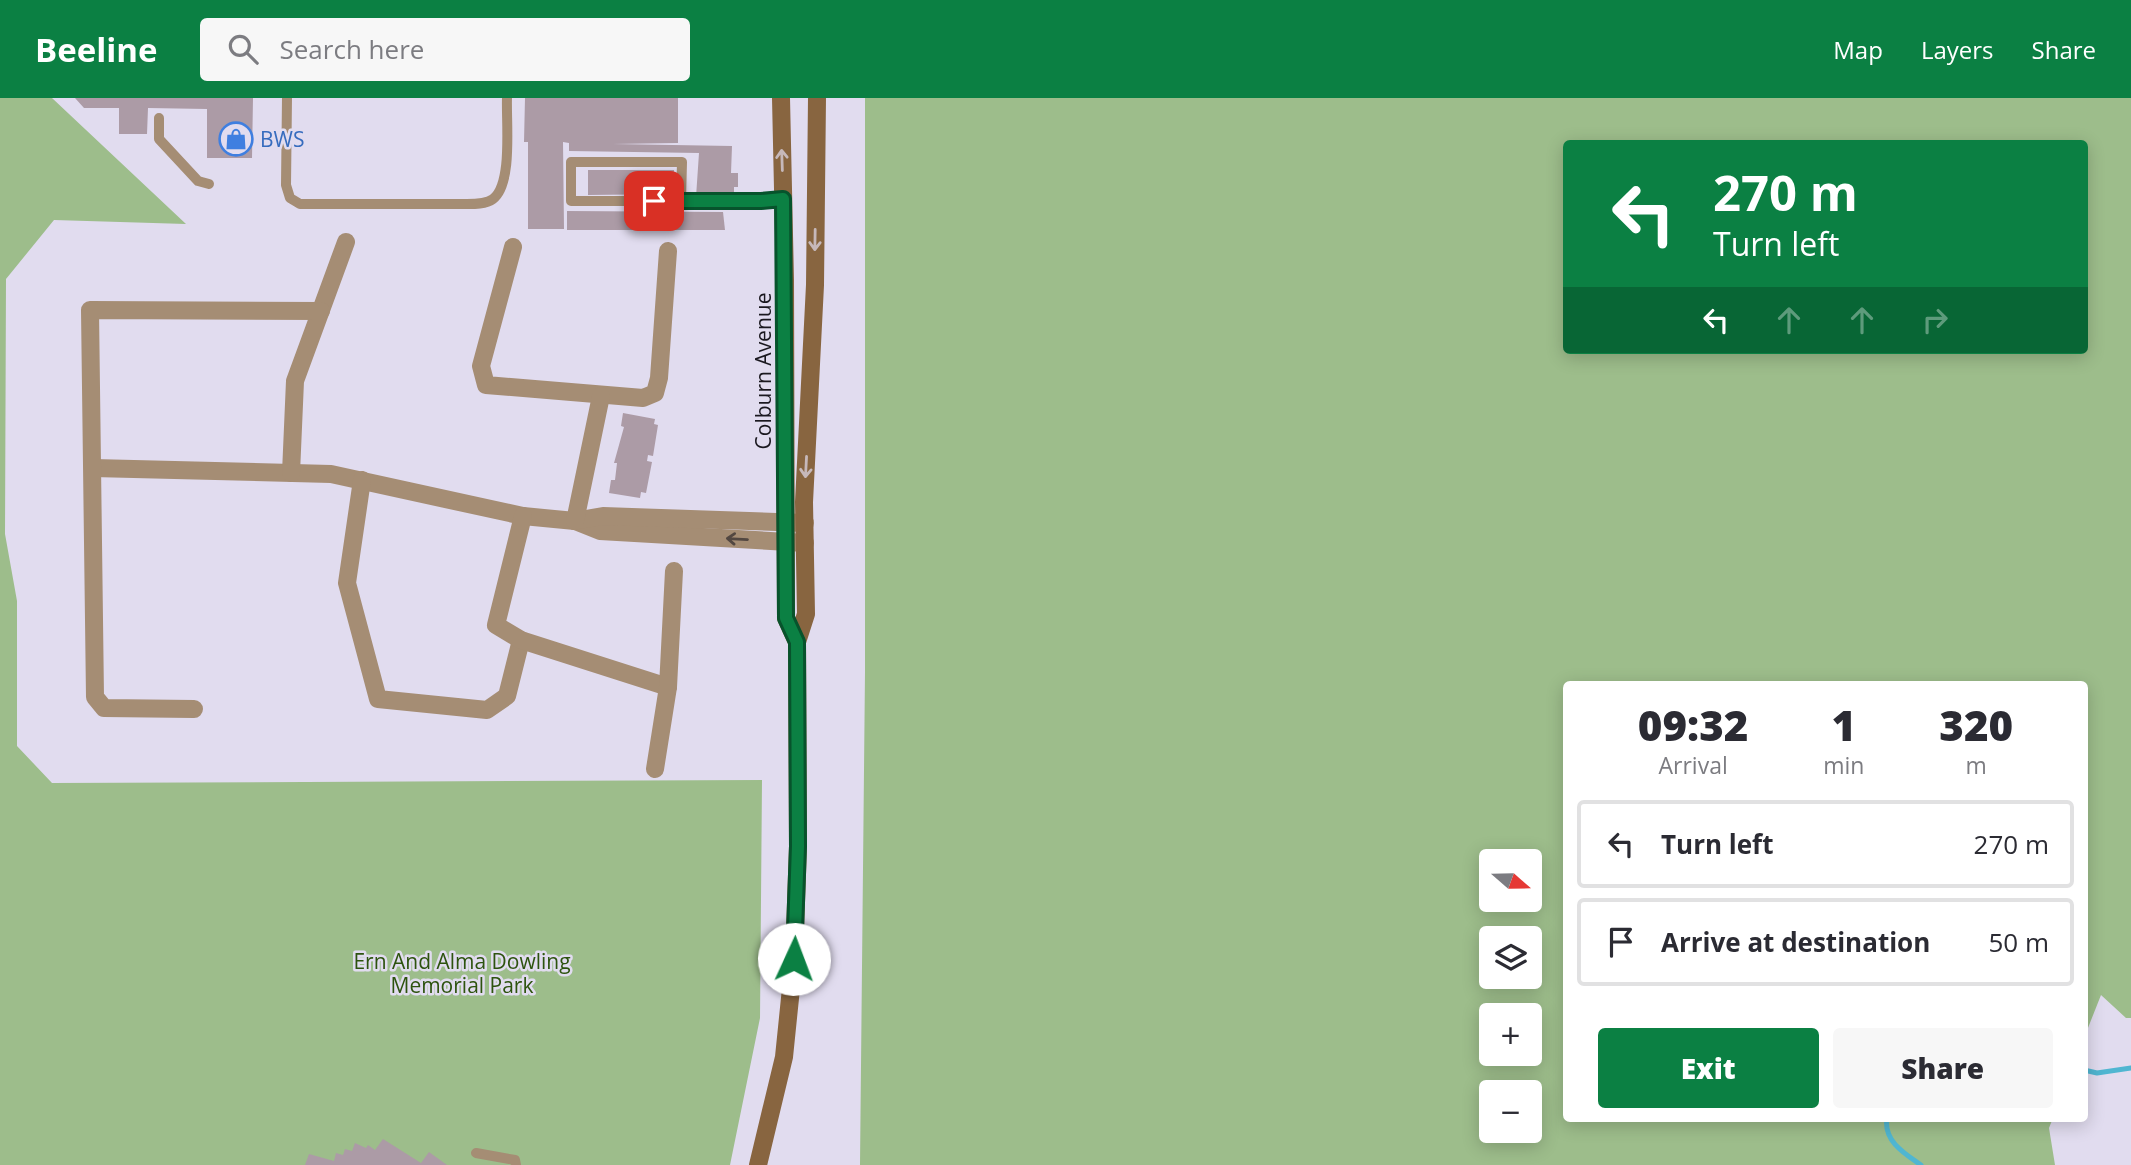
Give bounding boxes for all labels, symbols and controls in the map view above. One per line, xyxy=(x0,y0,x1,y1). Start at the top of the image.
search box xyxy=(200,18,690,81)
text: Beeline xyxy=(35,27,158,72)
icon: search xyxy=(224,30,262,68)
text: Search here xyxy=(280,31,424,67)
text: Map xyxy=(1833,33,1883,66)
text: Layers xyxy=(1921,33,1994,66)
text: Share xyxy=(2032,33,2096,66)
shop icon: BWS xyxy=(217,120,255,158)
place label: BWS xyxy=(260,125,304,153)
one-way arrow xyxy=(776,148,789,171)
text: 270 m xyxy=(1713,159,1858,225)
icon: left xyxy=(1598,168,1689,259)
pin xyxy=(624,171,684,231)
icon: arrive xyxy=(635,182,673,220)
text: Turn left xyxy=(1713,222,1839,265)
one-way arrow xyxy=(808,228,822,251)
street label: Colburn Avenue xyxy=(749,293,777,449)
icon: left xyxy=(1697,301,1735,339)
icon: ahead xyxy=(1770,301,1808,339)
icon: ahead xyxy=(1843,301,1881,339)
icon: right xyxy=(1916,301,1954,339)
one-way arrow xyxy=(799,455,812,478)
one-way arrow xyxy=(726,532,749,545)
text: 09:32 xyxy=(1638,696,1748,753)
text: 1 xyxy=(1832,696,1856,753)
text: 320 xyxy=(1939,696,2013,753)
text: Arrival xyxy=(1659,749,1728,781)
text: min xyxy=(1823,749,1864,781)
text: m xyxy=(1966,749,1987,781)
icon: left xyxy=(1602,825,1640,863)
text: Turn left xyxy=(1661,826,1773,862)
text: 270 m xyxy=(1974,826,2049,862)
north arrow xyxy=(1479,849,1542,912)
map controls xyxy=(1479,849,1542,1143)
position arrow xyxy=(757,922,831,996)
icon: arrive xyxy=(1602,923,1640,961)
text: Arrive at destination xyxy=(1661,924,1930,960)
text: 50 m xyxy=(1988,924,2049,960)
button: layers xyxy=(1479,926,1542,989)
park label: Ern And Alma Dowling Memorial Park xyxy=(353,947,571,999)
button: + xyxy=(1479,1003,1542,1066)
button: Exit xyxy=(1598,1028,1819,1108)
button: Share xyxy=(1833,1028,2053,1108)
button: − xyxy=(1479,1080,1542,1143)

